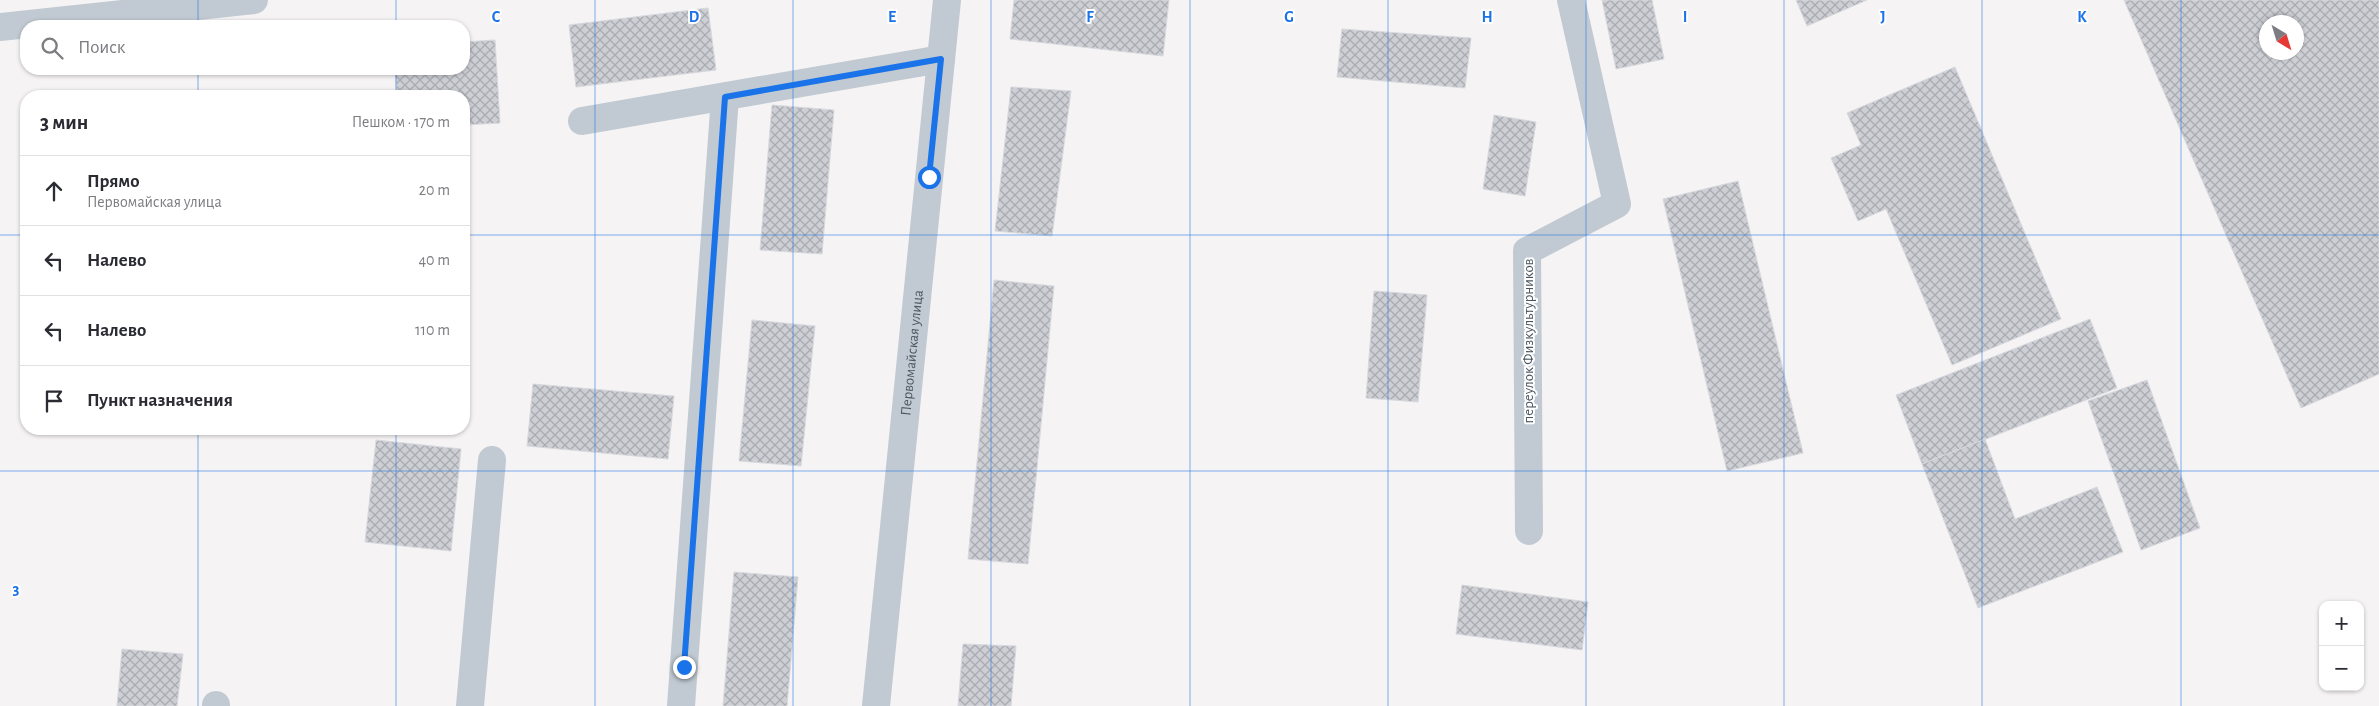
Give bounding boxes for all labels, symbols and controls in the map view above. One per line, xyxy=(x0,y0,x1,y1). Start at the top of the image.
text: C xyxy=(492,9,501,25)
text: D xyxy=(689,9,700,25)
text: E xyxy=(888,9,896,25)
text: F xyxy=(1086,9,1094,25)
text: G xyxy=(1284,9,1294,25)
text: H xyxy=(1481,9,1493,25)
text: I xyxy=(1683,9,1687,25)
text: J xyxy=(1880,9,1886,25)
text: K xyxy=(2077,9,2087,25)
north arrow xyxy=(2259,15,2304,60)
search box xyxy=(20,20,470,75)
icon: search xyxy=(38,34,66,62)
text: Поиск xyxy=(78,38,125,57)
text: 3 мин xyxy=(40,112,88,133)
text: Пешком · 170 m xyxy=(352,114,450,130)
route start xyxy=(918,166,941,189)
text: Прямо xyxy=(87,172,140,191)
icon: ahead xyxy=(40,177,68,205)
text: 20 m xyxy=(419,182,450,198)
text: Первомайская улица xyxy=(87,194,222,210)
icon: left xyxy=(40,247,68,275)
text: Налево xyxy=(87,251,146,270)
text: 40 m xyxy=(418,252,450,268)
street label: переулок Физкультурников xyxy=(1521,258,1536,424)
street label: Первомайская улица xyxy=(898,289,925,416)
icon: left xyxy=(40,317,68,345)
text: Налево xyxy=(87,321,146,340)
text: 110 m xyxy=(415,322,450,338)
icon: arrive xyxy=(40,387,68,415)
text: Пункт назначения xyxy=(87,391,233,410)
text: 3 xyxy=(13,581,20,597)
map controls xyxy=(2319,601,2364,691)
button: + xyxy=(2319,601,2364,646)
button: − xyxy=(2319,646,2364,691)
route end xyxy=(673,656,696,679)

